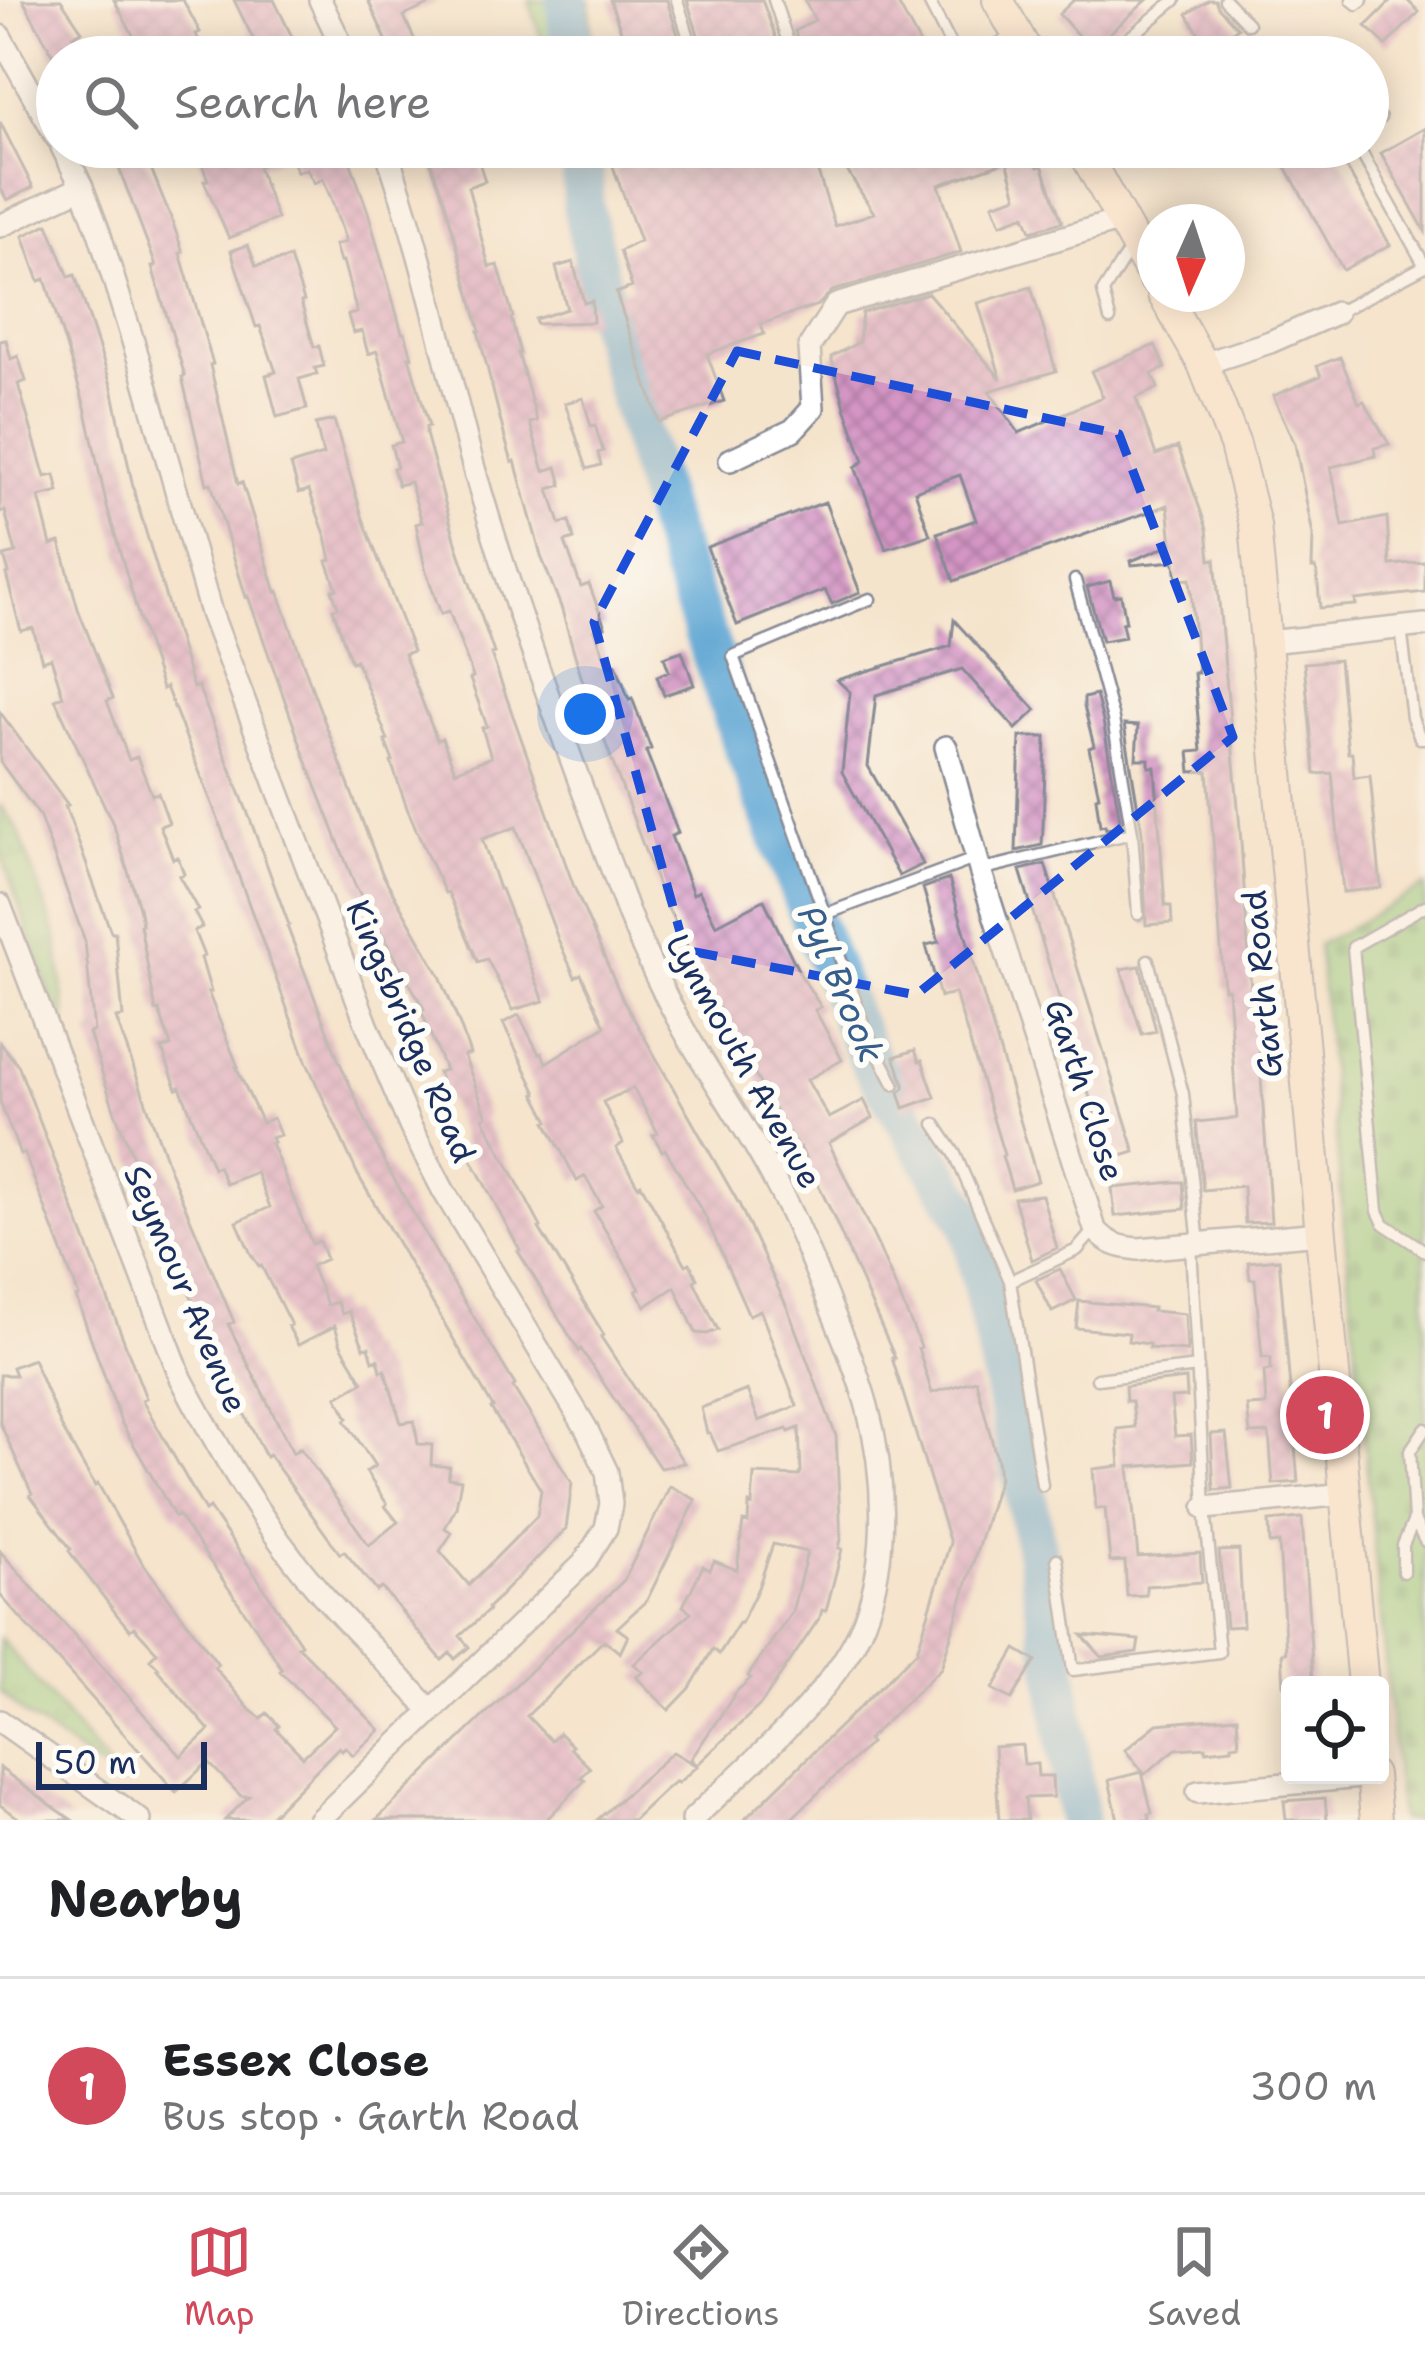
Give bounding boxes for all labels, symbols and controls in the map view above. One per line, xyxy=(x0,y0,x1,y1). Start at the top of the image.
search box xyxy=(36,36,1389,168)
icon: search xyxy=(78,69,144,135)
text: Search here xyxy=(174,72,431,132)
north arrow xyxy=(1137,204,1245,312)
your location xyxy=(555,684,615,744)
street label: Garth Road xyxy=(1231,888,1293,1080)
street label: Kingsbridge Road xyxy=(335,893,487,1169)
water label: Pyl Brook xyxy=(786,898,896,1071)
street label: Lynmouth Avenue xyxy=(655,925,833,1197)
street label: Garth Close xyxy=(1034,993,1136,1187)
street label: Seymour Avenue xyxy=(113,1158,259,1420)
pin: 1 xyxy=(1286,1370,1364,1460)
map controls xyxy=(1281,1676,1389,1784)
button: locate xyxy=(1281,1676,1389,1784)
scale bar xyxy=(36,1736,207,1789)
text: 50 m xyxy=(54,1740,137,1785)
text: Nearby xyxy=(48,1864,243,1932)
text: Essex Close xyxy=(162,2030,429,2090)
text: 1 xyxy=(78,2060,96,2112)
text: 300 m xyxy=(1249,2060,1377,2112)
text: Bus stop · Garth Road xyxy=(162,2090,579,2142)
tab: Map xyxy=(184,2219,255,2336)
tab: Directions xyxy=(622,2219,780,2336)
tab: Saved xyxy=(1147,2219,1241,2336)

